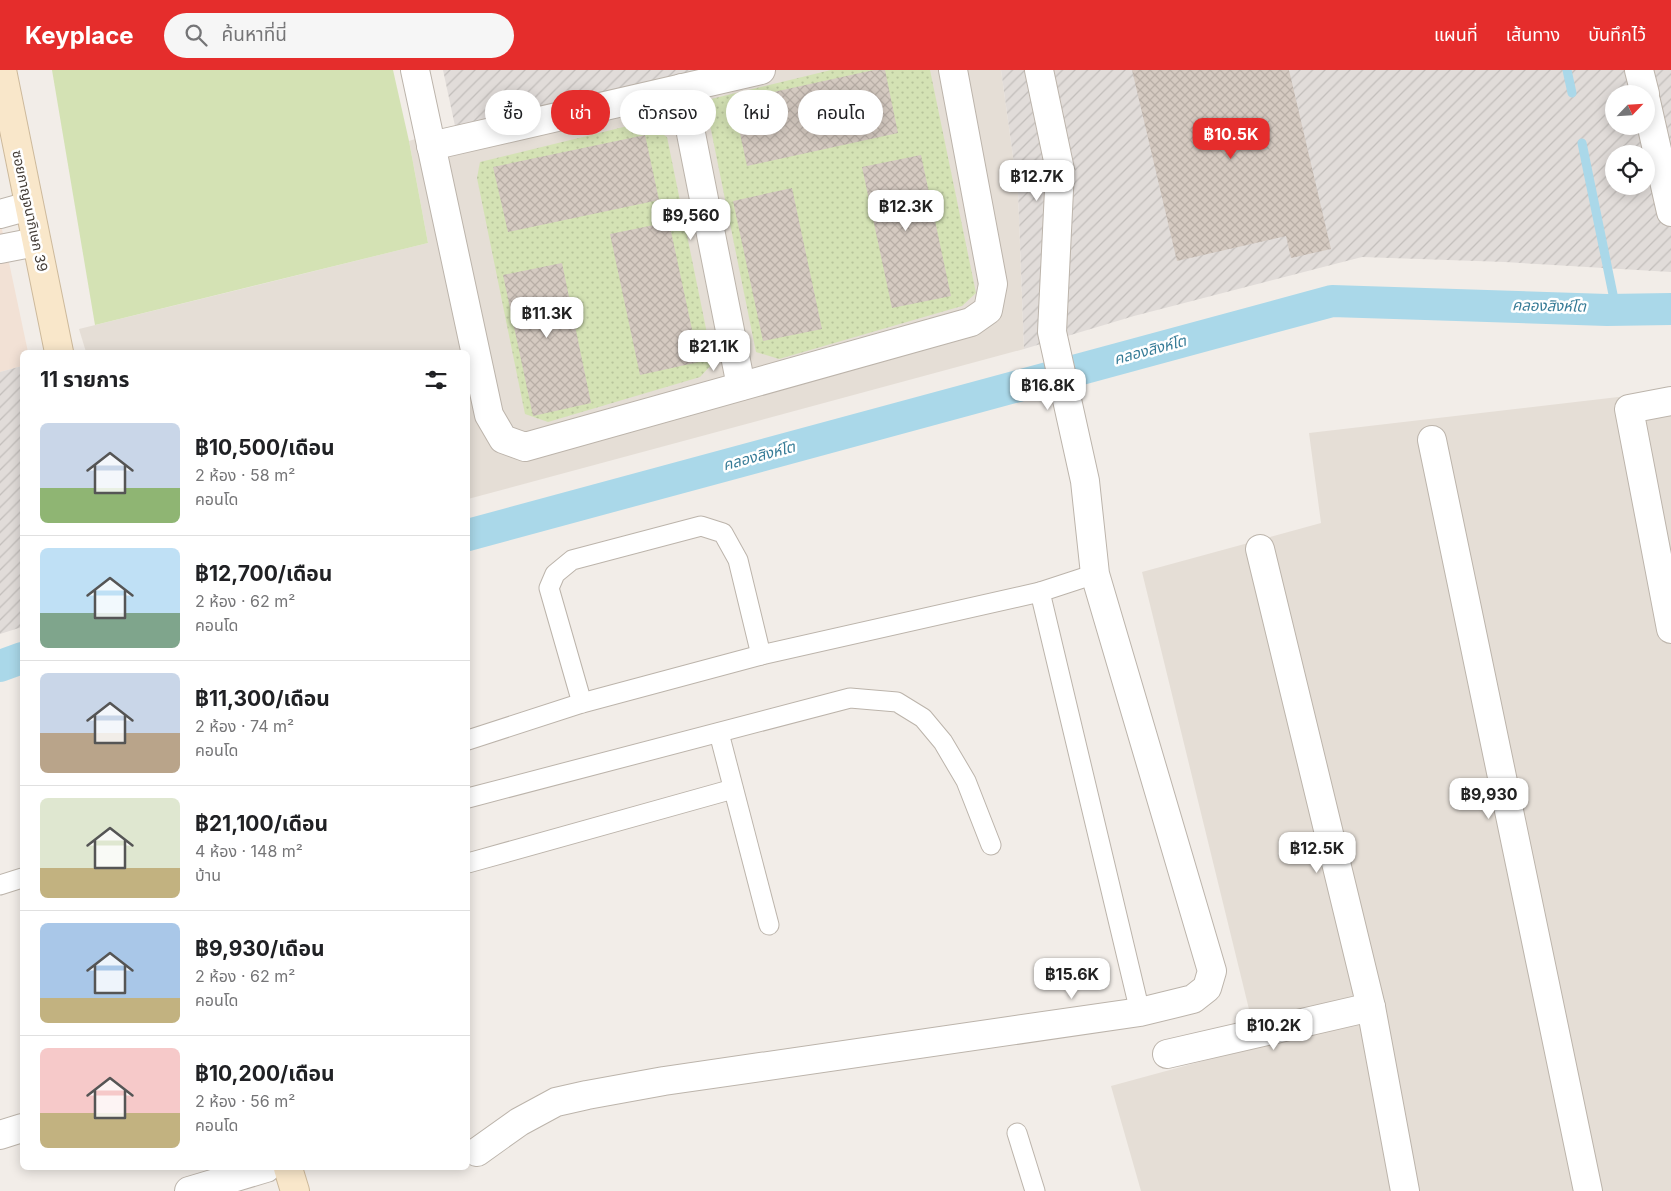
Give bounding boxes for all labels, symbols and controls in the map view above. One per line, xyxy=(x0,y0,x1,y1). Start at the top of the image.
search box xyxy=(164,13,514,58)
text: Keyplace xyxy=(25,21,134,50)
icon: search xyxy=(182,21,210,49)
text: ค้นหาที่นี่ xyxy=(222,23,287,46)
text: แผนที่ xyxy=(1434,24,1478,45)
text: เส้นทาง xyxy=(1506,24,1560,45)
text: บันทึกไว้ xyxy=(1588,24,1646,45)
north arrow xyxy=(1605,85,1655,135)
map controls xyxy=(1605,85,1655,195)
chip: ซื้อ xyxy=(485,90,541,135)
chip: เช่า xyxy=(551,90,610,135)
chip: ตัวกรอง xyxy=(620,90,716,135)
chip: ใหม่ xyxy=(726,90,788,135)
chip: คอนโด xyxy=(798,90,883,135)
pin: ฿10.5K xyxy=(1190,118,1272,160)
text: ฿10.5K xyxy=(1204,124,1258,144)
button: locate xyxy=(1605,145,1655,195)
street label: ซอยกาญจนาภิเษก 39 xyxy=(9,149,52,273)
pin: ฿12.7K xyxy=(996,160,1078,202)
text: ฿12.7K xyxy=(1010,166,1064,186)
pin: ฿12.3K xyxy=(865,190,947,232)
text: ฿12.3K xyxy=(879,196,933,216)
pin: ฿9,560 xyxy=(650,198,732,241)
text: ฿9,560 xyxy=(662,205,720,225)
water label: คลองสิงห์โต xyxy=(1512,295,1588,316)
pin: ฿11.3K xyxy=(506,296,588,339)
text: ฿11.3K xyxy=(521,303,573,323)
pin: ฿21.1K xyxy=(673,330,755,372)
water label: คลองสิงห์โต xyxy=(1112,330,1189,368)
text: ฿21.1K xyxy=(689,336,739,356)
icon: filters xyxy=(422,366,450,394)
text: 11 รายการ xyxy=(40,367,129,392)
pin: ฿16.8K xyxy=(1007,368,1089,411)
text: ฿16.8K xyxy=(1021,375,1075,395)
text: ฿10,500/เดือน xyxy=(195,435,335,460)
water label: คลองสิงห์โต xyxy=(721,436,798,474)
icon: home xyxy=(80,443,140,503)
text: 2 ห้อง · 58 m² xyxy=(195,465,295,485)
text: คอนโด xyxy=(195,489,238,509)
text: ฿12,700/เดือน xyxy=(195,561,332,586)
icon: home xyxy=(80,568,140,628)
text: 2 ห้อง · 62 m² xyxy=(195,591,295,611)
text: คอนโด xyxy=(195,615,238,635)
text: ฿11,300/เดือน xyxy=(195,686,330,711)
icon: home xyxy=(80,693,140,753)
text: 2 ห้อง · 74 m² xyxy=(195,716,294,736)
text: คอนโด xyxy=(195,740,238,760)
pin: ฿9,930 xyxy=(1448,778,1530,820)
text: ฿9,930 xyxy=(1460,784,1518,804)
text: ฿21,100/เดือน xyxy=(195,811,328,836)
icon: home xyxy=(80,818,140,878)
pin: ฿12.5K xyxy=(1276,832,1358,874)
text: ฿12.5K xyxy=(1290,838,1344,858)
text: 4 ห้อง · 148 m² xyxy=(195,841,303,861)
text: บ้าน xyxy=(195,865,221,885)
text: ฿9,930/เดือน xyxy=(195,936,324,961)
icon: home xyxy=(80,943,140,1003)
pin: ฿15.6K xyxy=(1031,958,1113,1000)
text: ฿15.6K xyxy=(1045,964,1099,984)
text: 2 ห้อง · 62 m² xyxy=(195,966,295,986)
text: คอนโด xyxy=(195,990,238,1010)
pin: ฿10.2K xyxy=(1233,1008,1315,1051)
text: ฿10.2K xyxy=(1247,1015,1301,1035)
text: ฿10,200/เดือน xyxy=(195,1061,335,1086)
icon: home xyxy=(80,1068,140,1128)
text: 2 ห้อง · 56 m² xyxy=(195,1091,295,1111)
text: คอนโด xyxy=(195,1115,238,1135)

